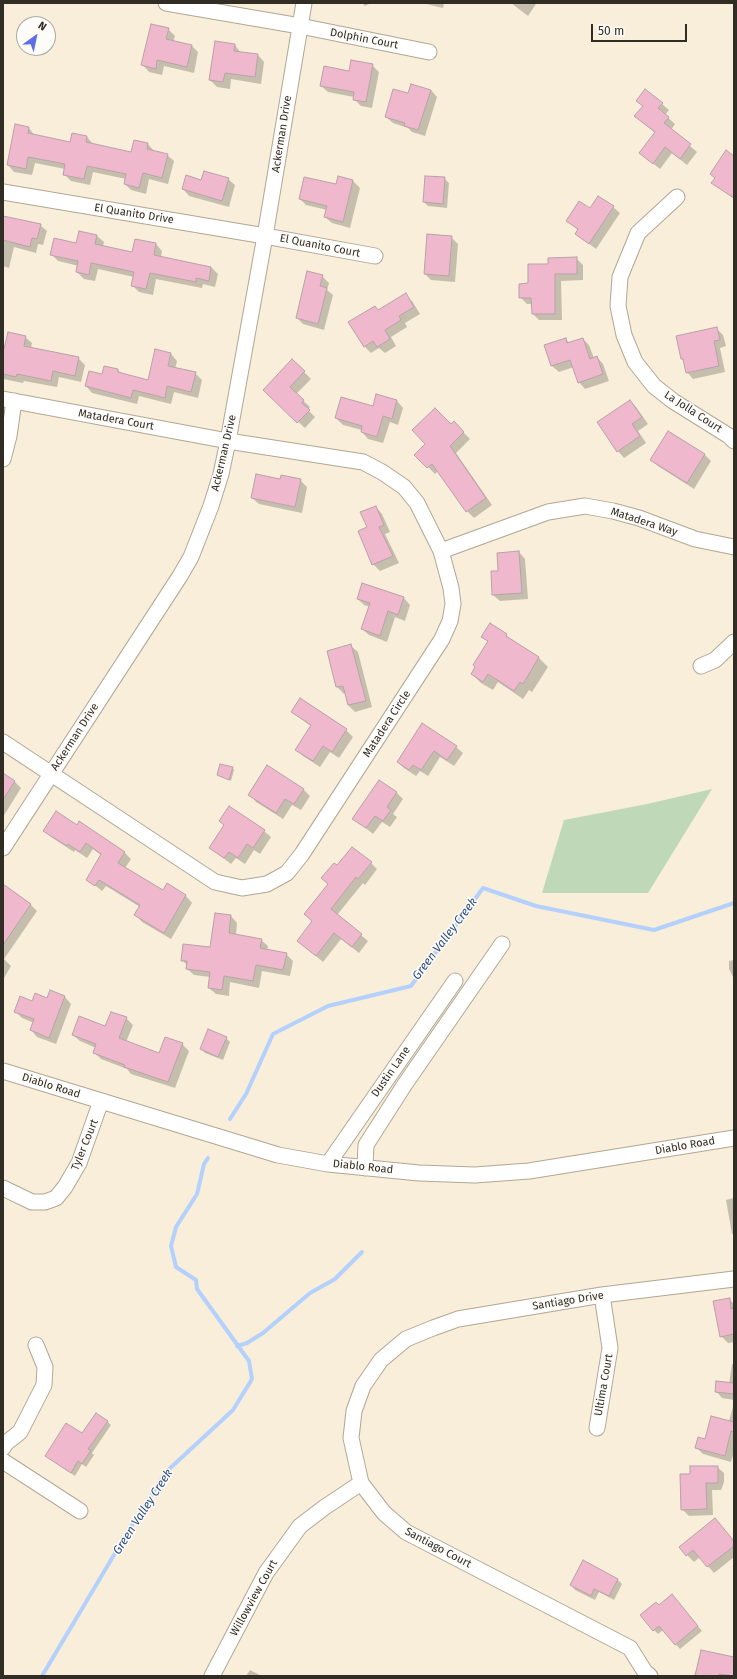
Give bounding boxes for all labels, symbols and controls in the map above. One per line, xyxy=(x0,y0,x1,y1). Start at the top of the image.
north arrow xyxy=(16,16,56,56)
scale bar xyxy=(593,16,689,42)
text: N xyxy=(36,19,49,34)
text: 50 m xyxy=(598,24,624,38)
street label: Dolphin Court xyxy=(329,26,399,52)
street label: Ackerman Drive xyxy=(269,94,295,174)
street label: El Quanito Drive xyxy=(93,201,175,227)
street label: El Quanito Court xyxy=(279,232,361,260)
street label: La Jolla Court xyxy=(662,388,724,436)
street label: Matadera Court xyxy=(77,407,155,433)
street label: Ackerman Drive xyxy=(209,414,239,492)
street label: Matadera Way xyxy=(609,505,679,539)
street label: Matadera Circle xyxy=(360,688,414,760)
street label: Ackerman Drive xyxy=(48,701,102,773)
water label: Green Valley Creek xyxy=(410,895,480,983)
street label: Dustin Lane xyxy=(369,1044,413,1100)
street label: Diablo Road xyxy=(20,1071,82,1101)
street label: Tyler Court xyxy=(69,1118,101,1172)
street label: Diablo Road xyxy=(654,1134,716,1158)
street label: Diablo Road xyxy=(332,1157,394,1177)
street label: Santiago Drive xyxy=(531,1289,605,1313)
street label: Ultima Court xyxy=(592,1353,616,1417)
water label: Green Valley Creek xyxy=(110,1467,176,1557)
street label: Santiago Court xyxy=(403,1525,473,1571)
street label: Willowview Court xyxy=(228,1558,280,1638)

